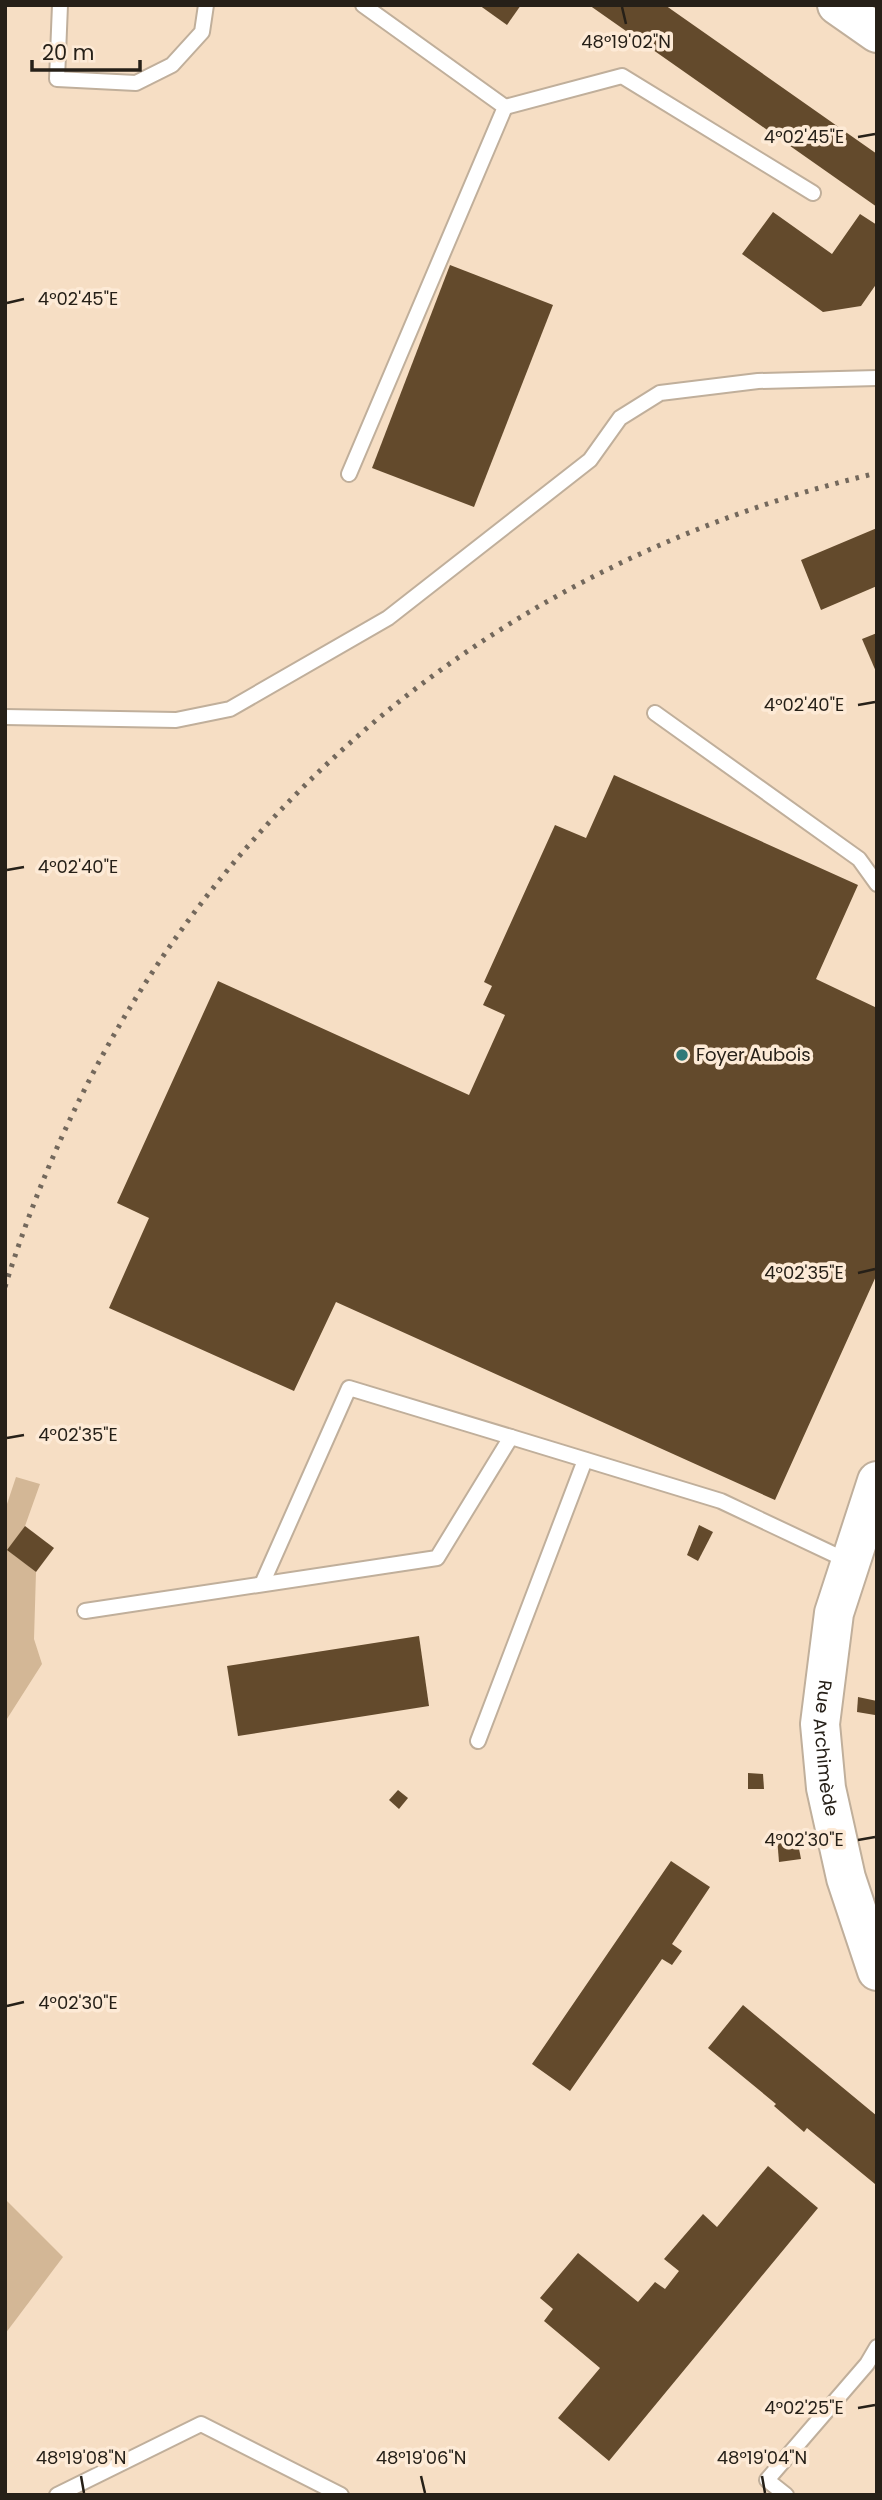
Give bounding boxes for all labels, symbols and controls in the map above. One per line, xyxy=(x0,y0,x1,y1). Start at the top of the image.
scale bar xyxy=(32,28,140,72)
text: 48°19'02"N xyxy=(581,29,671,54)
text: 20 m xyxy=(42,38,95,67)
text: 4°02'45"E xyxy=(764,124,844,149)
text: 4°02'45"E xyxy=(38,286,118,311)
text: 4°02'40"E xyxy=(764,692,844,717)
text: 4°02'40"E xyxy=(38,854,118,879)
place label: Foyer Aubois xyxy=(696,1042,811,1067)
marker: Foyer Aubois xyxy=(674,1047,690,1063)
text: 4°02'35"E xyxy=(764,1260,844,1285)
text: 4°02'35"E xyxy=(38,1422,118,1447)
street label: Rue Archimède xyxy=(808,1678,845,1819)
text: 4°02'30"E xyxy=(764,1827,844,1852)
text: 4°02'30"E xyxy=(38,1990,118,2015)
text: 4°02'25"E xyxy=(764,2395,844,2420)
text: 48°19'08"N xyxy=(36,2445,126,2470)
text: 48°19'06"N xyxy=(376,2445,466,2470)
text: 48°19'04"N xyxy=(717,2445,807,2470)

